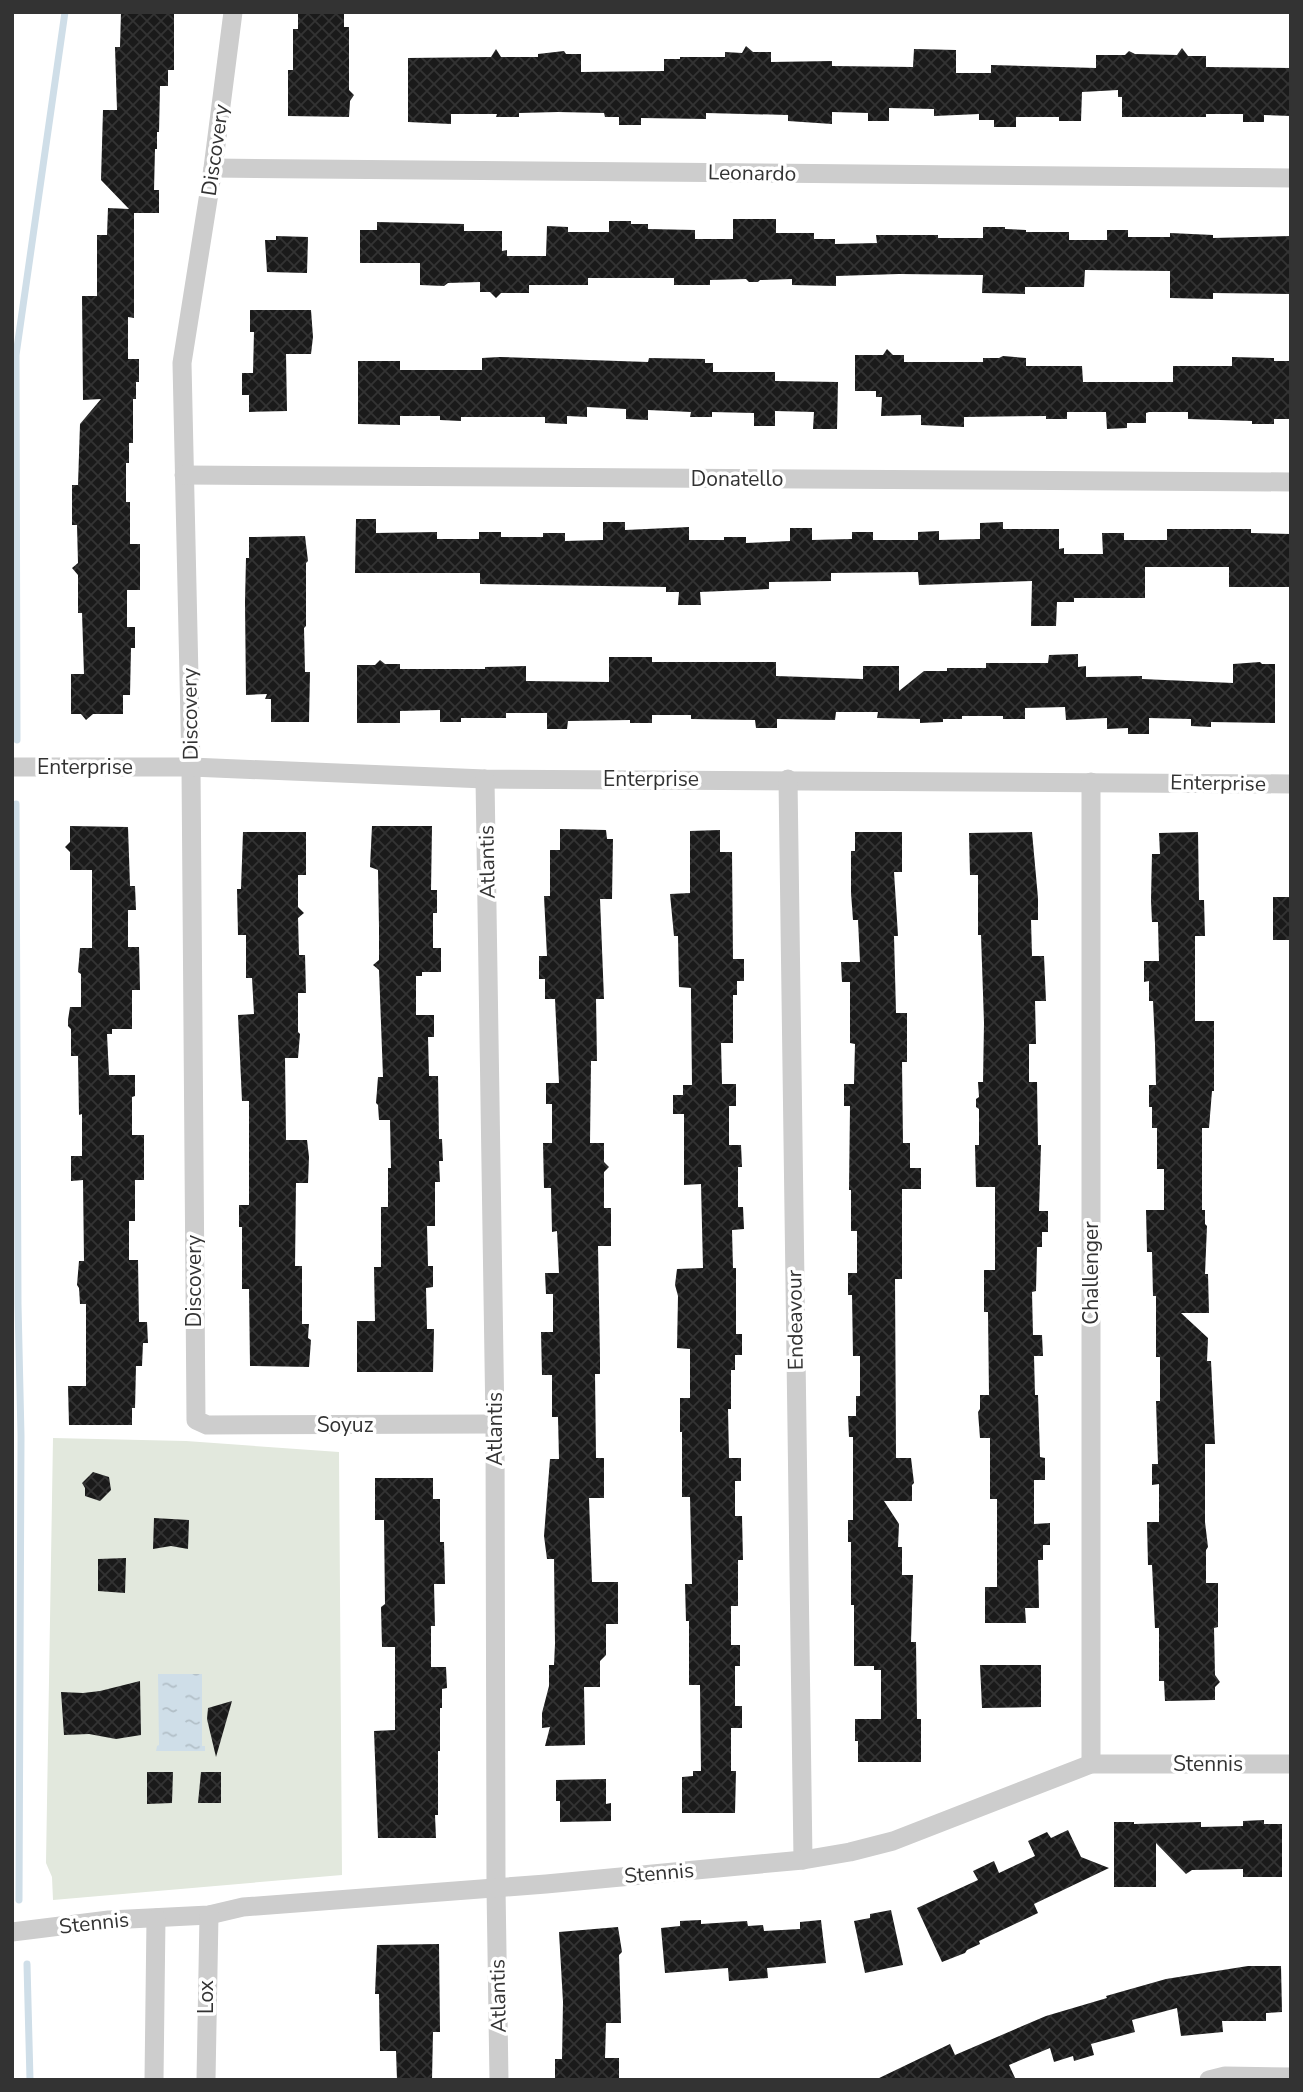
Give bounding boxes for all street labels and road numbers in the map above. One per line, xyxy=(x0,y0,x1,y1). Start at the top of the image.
street label: Discovery xyxy=(195,102,235,198)
street label: Leonardo xyxy=(708,158,796,188)
street label: Donatello xyxy=(691,465,783,493)
street label: Discovery xyxy=(175,667,205,760)
street label: Enterprise xyxy=(37,753,133,781)
street label: Enterprise xyxy=(603,765,699,793)
street label: Enterprise xyxy=(1170,768,1266,798)
street label: Atlantis xyxy=(472,825,502,899)
street label: Challenger xyxy=(1077,1221,1105,1325)
street label: Discovery xyxy=(180,1235,208,1327)
street label: Endeavour xyxy=(780,1269,810,1370)
street label: Atlantis xyxy=(481,1392,509,1466)
street label: Soyuz xyxy=(317,1411,374,1439)
street label: Stennis xyxy=(1173,1750,1243,1778)
street label: Stennis xyxy=(623,1856,695,1890)
street label: Stennis xyxy=(58,1905,130,1941)
street label: Atlantis xyxy=(483,1959,513,2033)
street label: Lox xyxy=(192,1980,220,2014)

